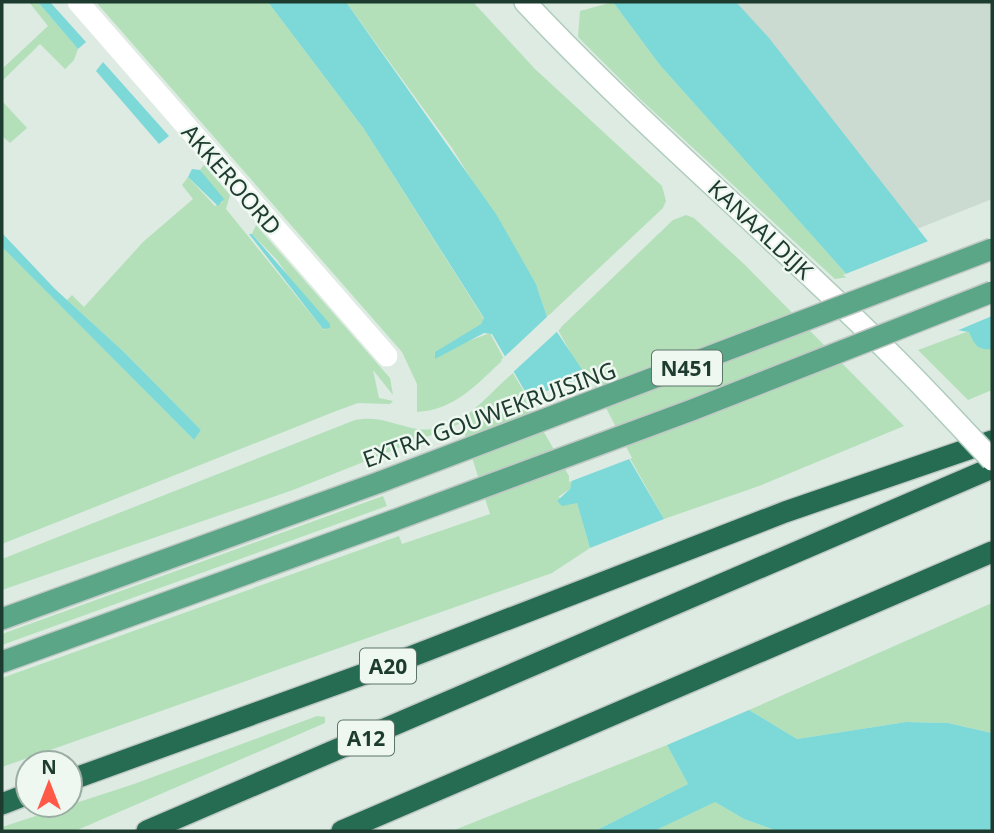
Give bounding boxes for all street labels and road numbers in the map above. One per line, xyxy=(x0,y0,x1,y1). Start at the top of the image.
street label: AKKEROORD xyxy=(175,117,289,241)
street label: KANAALDIJK xyxy=(701,172,821,287)
road number: N451 xyxy=(652,350,722,386)
street label: EXTRA GOUWEKRUISING xyxy=(358,353,620,475)
road number: A20 xyxy=(360,648,416,684)
road number: A12 xyxy=(338,720,394,756)

